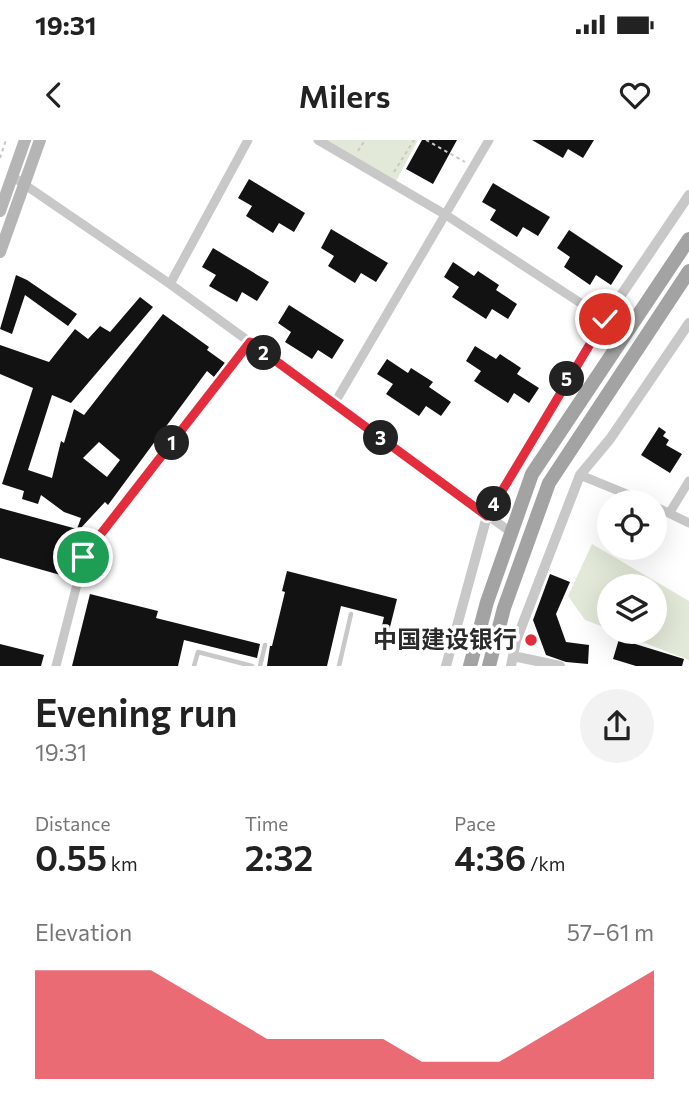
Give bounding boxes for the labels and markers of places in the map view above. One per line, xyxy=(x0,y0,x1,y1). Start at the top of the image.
pin xyxy=(575,289,635,349)
pin: 2 xyxy=(246,336,282,370)
pin: 5 xyxy=(550,362,584,396)
pin: 3 xyxy=(364,420,398,456)
pin: 1 xyxy=(154,426,190,460)
pin: 4 xyxy=(476,486,512,522)
pin xyxy=(53,527,113,587)
place label: 中国建设银行 xyxy=(373,624,517,653)
marker: 中国建设银行 xyxy=(523,632,539,648)

